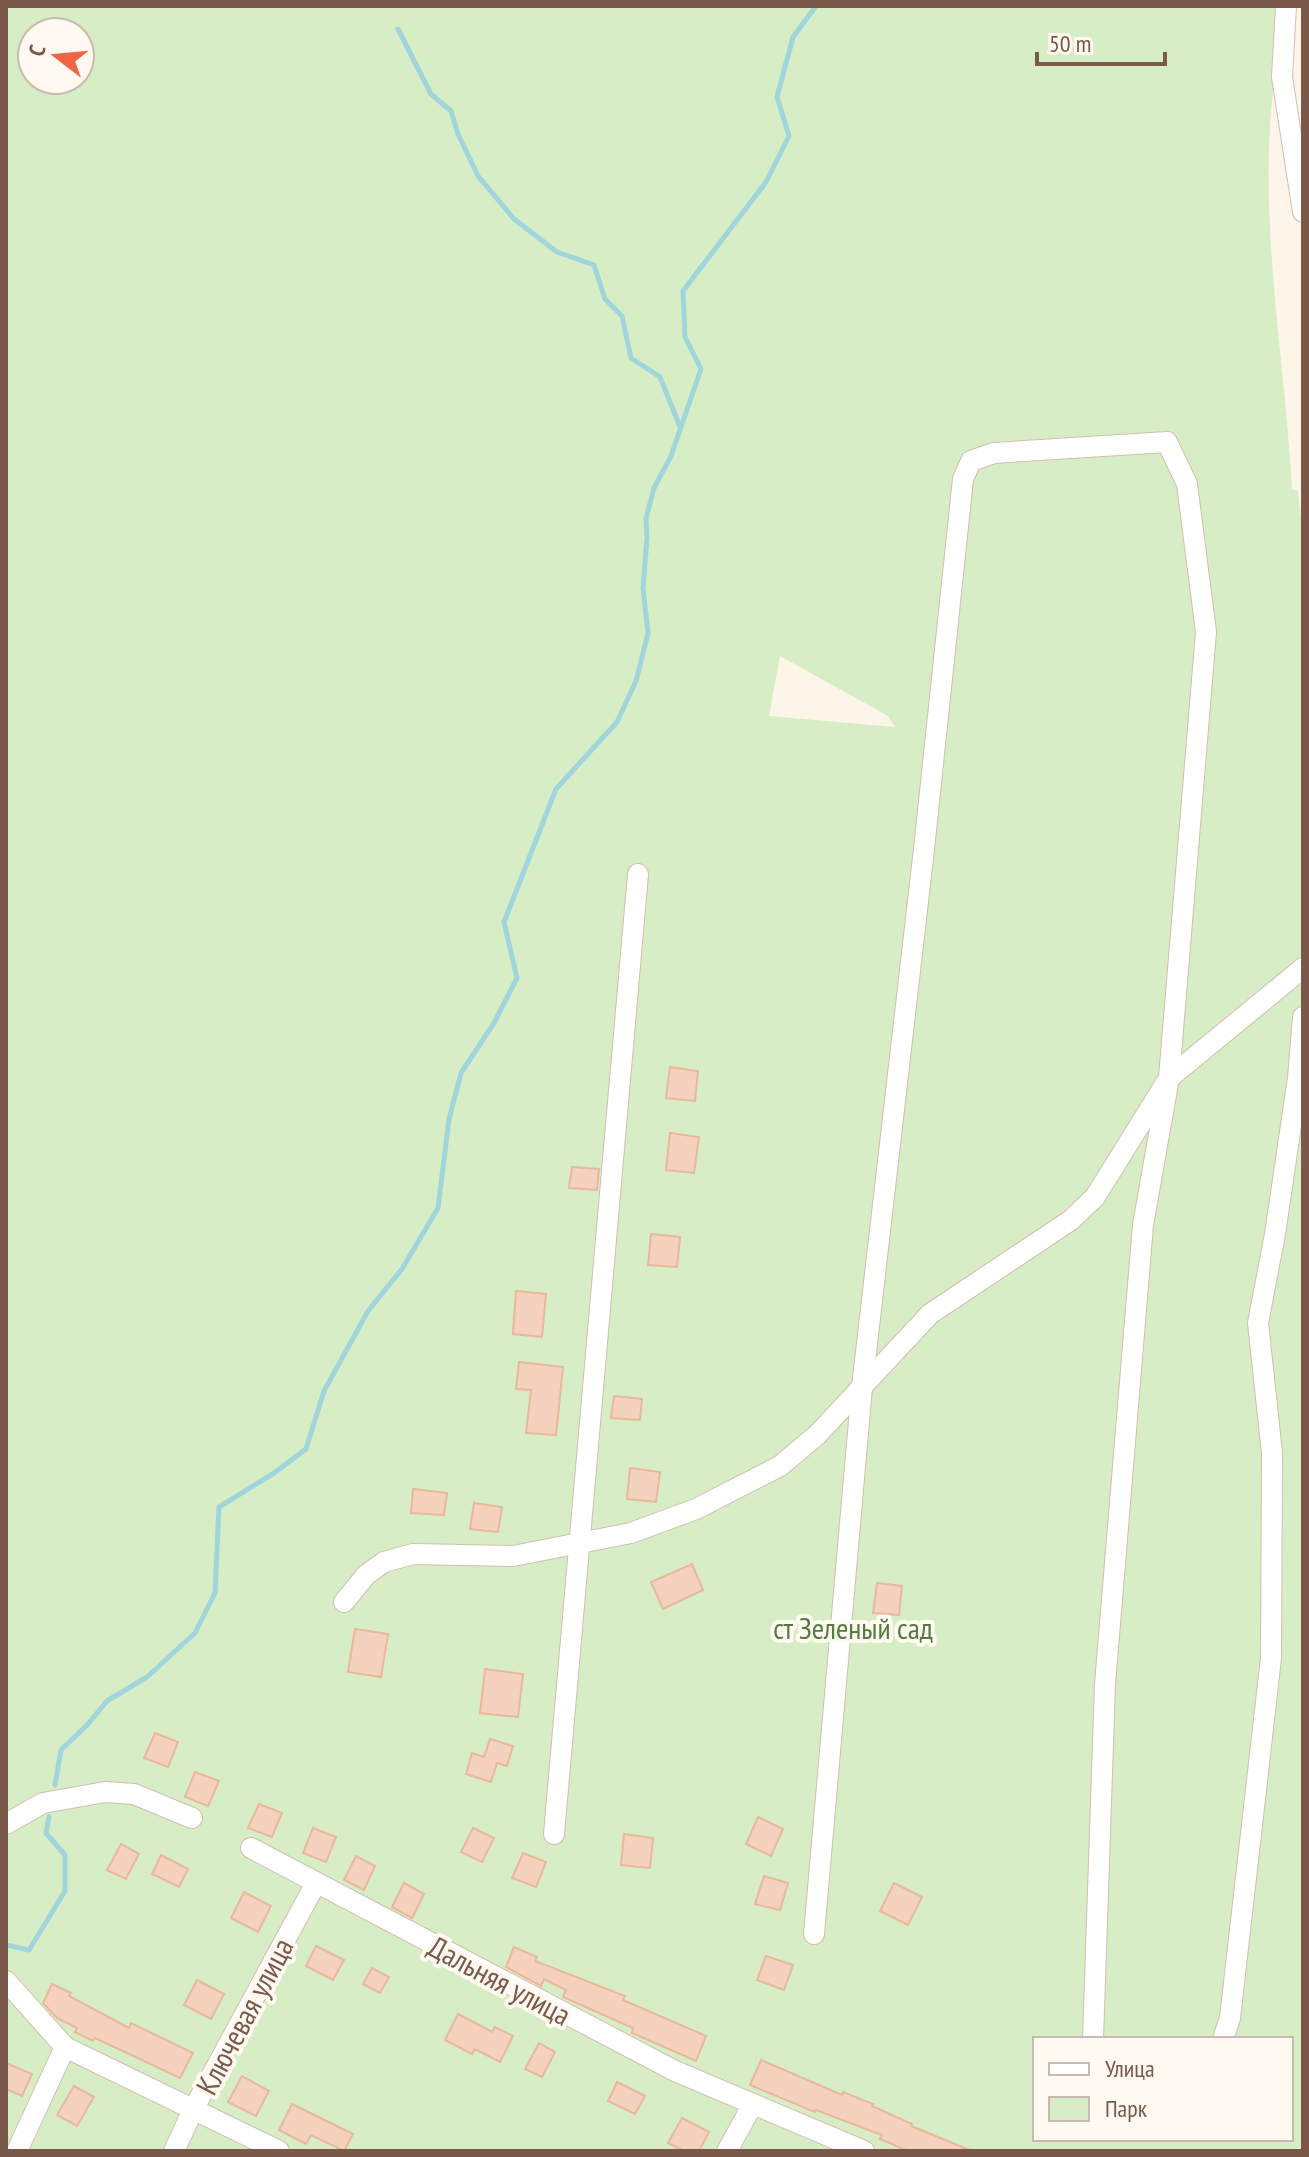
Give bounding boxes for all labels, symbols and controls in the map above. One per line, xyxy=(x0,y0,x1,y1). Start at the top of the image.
north arrow xyxy=(16,16,96,96)
scale bar xyxy=(1037,16,1165,66)
text: 50 m xyxy=(1049,28,1091,59)
text: С xyxy=(22,42,52,59)
park label: ст Зеленый сад xyxy=(773,1608,933,1647)
street label: Дальняя улица xyxy=(422,1926,578,2034)
street label: Ключевая улица xyxy=(186,1931,302,2101)
legend xyxy=(1033,2037,1293,2141)
text: Улица xyxy=(1105,2053,1155,2084)
text: Парк xyxy=(1105,2093,1148,2124)

